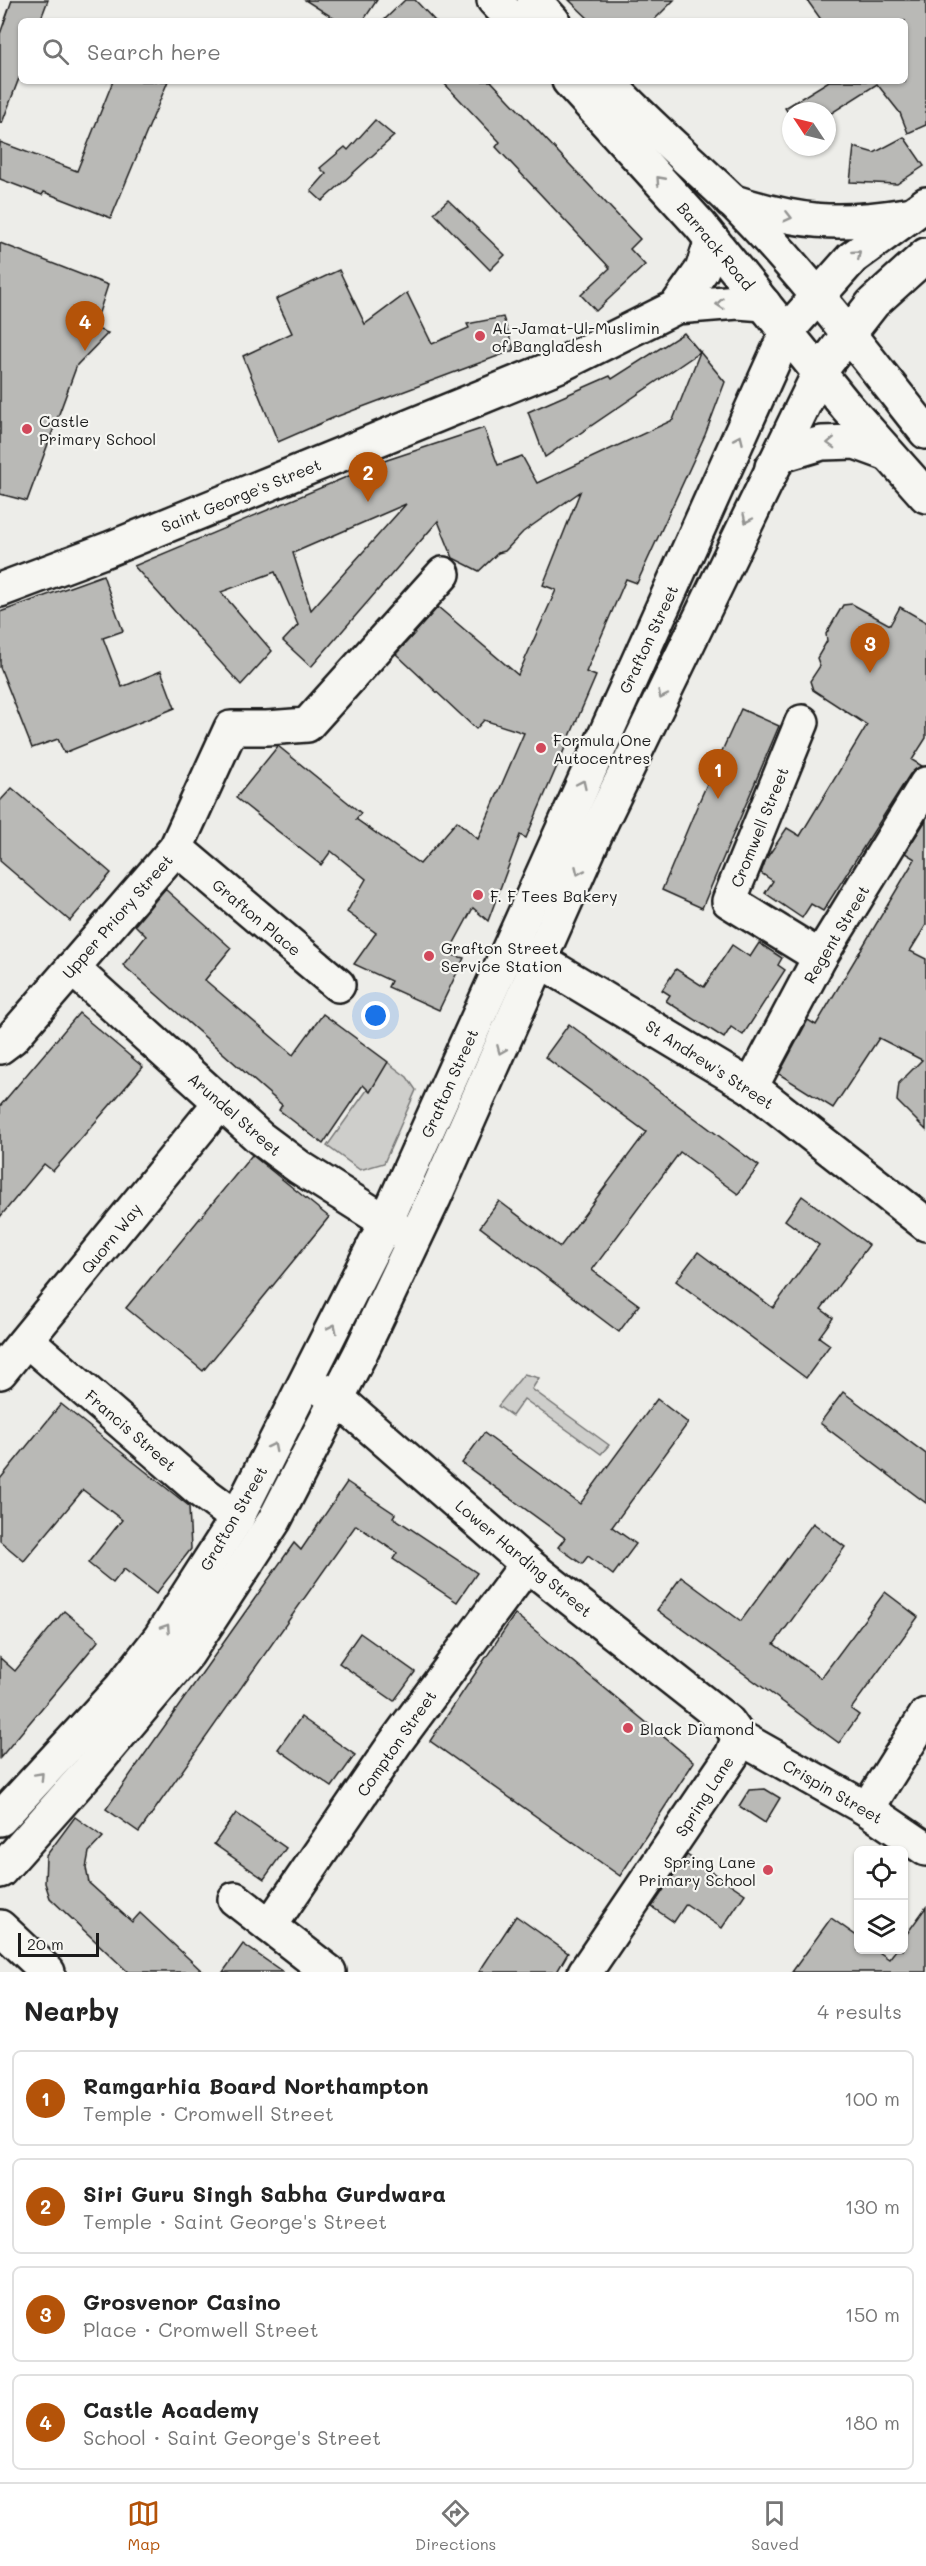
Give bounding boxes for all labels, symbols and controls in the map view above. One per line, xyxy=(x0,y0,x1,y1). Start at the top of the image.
search box xyxy=(18,18,908,84)
icon: search xyxy=(39,35,72,68)
text: Search here xyxy=(87,37,221,66)
north arrow xyxy=(782,102,836,156)
one-way arrow xyxy=(656,177,667,187)
street label: Barrack Road xyxy=(673,198,759,294)
one-way arrow xyxy=(782,209,792,222)
one-way arrow xyxy=(850,250,861,261)
one-way arrow xyxy=(716,297,725,310)
pin: 4 xyxy=(66,302,104,351)
place label: AL-Jamat-Ul-Muslimin of Bangladesh xyxy=(492,317,660,356)
marker: AL-Jamat-Ul-Muslimin of Bangladesh xyxy=(473,329,487,343)
place label: Castle Primary School xyxy=(39,410,156,449)
marker: Castle Primary School xyxy=(20,422,34,436)
one-way arrow xyxy=(731,435,743,446)
one-way arrow xyxy=(827,436,836,449)
pin: 2 xyxy=(348,452,388,502)
street label: Saint George's Street xyxy=(158,453,324,537)
one-way arrow xyxy=(742,513,754,524)
street label: Grafton Street xyxy=(614,581,682,697)
pin: 3 xyxy=(850,624,890,673)
one-way arrow xyxy=(657,688,669,699)
place label: Formula One Autocentres xyxy=(553,729,652,768)
marker: Formula One Autocentres xyxy=(534,741,548,755)
pin: 1 xyxy=(698,750,738,799)
street label: Cromwell Street xyxy=(725,764,793,890)
one-way arrow xyxy=(575,779,587,790)
street label: Upper Priory Street xyxy=(57,849,177,983)
one-way arrow xyxy=(574,865,586,876)
street label: Grafton Place xyxy=(208,874,306,960)
street label: Regent Street xyxy=(798,881,874,987)
place label: F. F Tees Bakery xyxy=(490,885,618,906)
marker: F. F Tees Bakery xyxy=(471,888,485,902)
place label: Grafton Street Service Station xyxy=(441,937,562,976)
marker: Grafton Street Service Station xyxy=(422,949,436,963)
your location xyxy=(361,1001,390,1030)
street label: St Andrew's Street xyxy=(642,1015,778,1113)
street label: Grafton Street xyxy=(416,1025,482,1141)
one-way arrow xyxy=(497,1044,509,1055)
street label: Arundel Street xyxy=(184,1068,286,1160)
street label: Quorn Way xyxy=(76,1198,146,1278)
one-way arrow xyxy=(325,1324,337,1335)
street label: Francis Street xyxy=(81,1385,181,1475)
one-way arrow xyxy=(266,1442,277,1453)
street label: Grafton Street xyxy=(195,1462,271,1574)
street label: Lower Harding Street xyxy=(451,1495,597,1621)
one-way arrow xyxy=(159,1624,171,1634)
street label: Compton Street xyxy=(352,1686,440,1800)
place label: Black Diamond xyxy=(640,1718,754,1739)
marker: Black Diamond xyxy=(621,1721,635,1735)
street label: Spring Lane xyxy=(670,1752,738,1840)
street label: Crispin Street xyxy=(779,1754,887,1828)
one-way arrow xyxy=(33,1773,44,1783)
map controls xyxy=(854,1846,908,1954)
button: locate xyxy=(854,1846,908,1900)
place label: Spring Lane Primary School xyxy=(639,1851,756,1890)
marker: Spring Lane Primary School xyxy=(761,1863,775,1877)
button: layers xyxy=(854,1900,908,1954)
scale bar xyxy=(18,1930,99,1958)
text: 20 m xyxy=(27,1933,64,1954)
text: Nearby xyxy=(24,1994,119,2028)
text: 4 results xyxy=(817,1998,902,2024)
text: Ramgarhia Board Northampton xyxy=(83,2071,429,2100)
text: 1 xyxy=(41,2085,50,2111)
text: 100 m xyxy=(844,2085,900,2111)
text: Temple · Cromwell Street xyxy=(83,2100,334,2126)
text: Siri Guru Singh Sabha Gurdwara xyxy=(83,2179,446,2208)
text: 2 xyxy=(40,2193,51,2219)
text: 130 m xyxy=(845,2193,900,2219)
text: Temple · Saint George's Street xyxy=(83,2208,387,2234)
text: Grosvenor Casino xyxy=(83,2287,281,2316)
text: 3 xyxy=(40,2301,52,2327)
text: 150 m xyxy=(845,2301,900,2327)
text: Place · Cromwell Street xyxy=(83,2316,318,2342)
text: Castle Academy xyxy=(83,2395,259,2424)
text: 4 xyxy=(39,2409,52,2435)
text: 180 m xyxy=(844,2409,900,2435)
text: School · Saint George's Street xyxy=(83,2424,381,2450)
tab: Map xyxy=(127,2497,160,2554)
tab: Directions xyxy=(415,2497,496,2554)
tab: Saved xyxy=(751,2497,799,2554)

